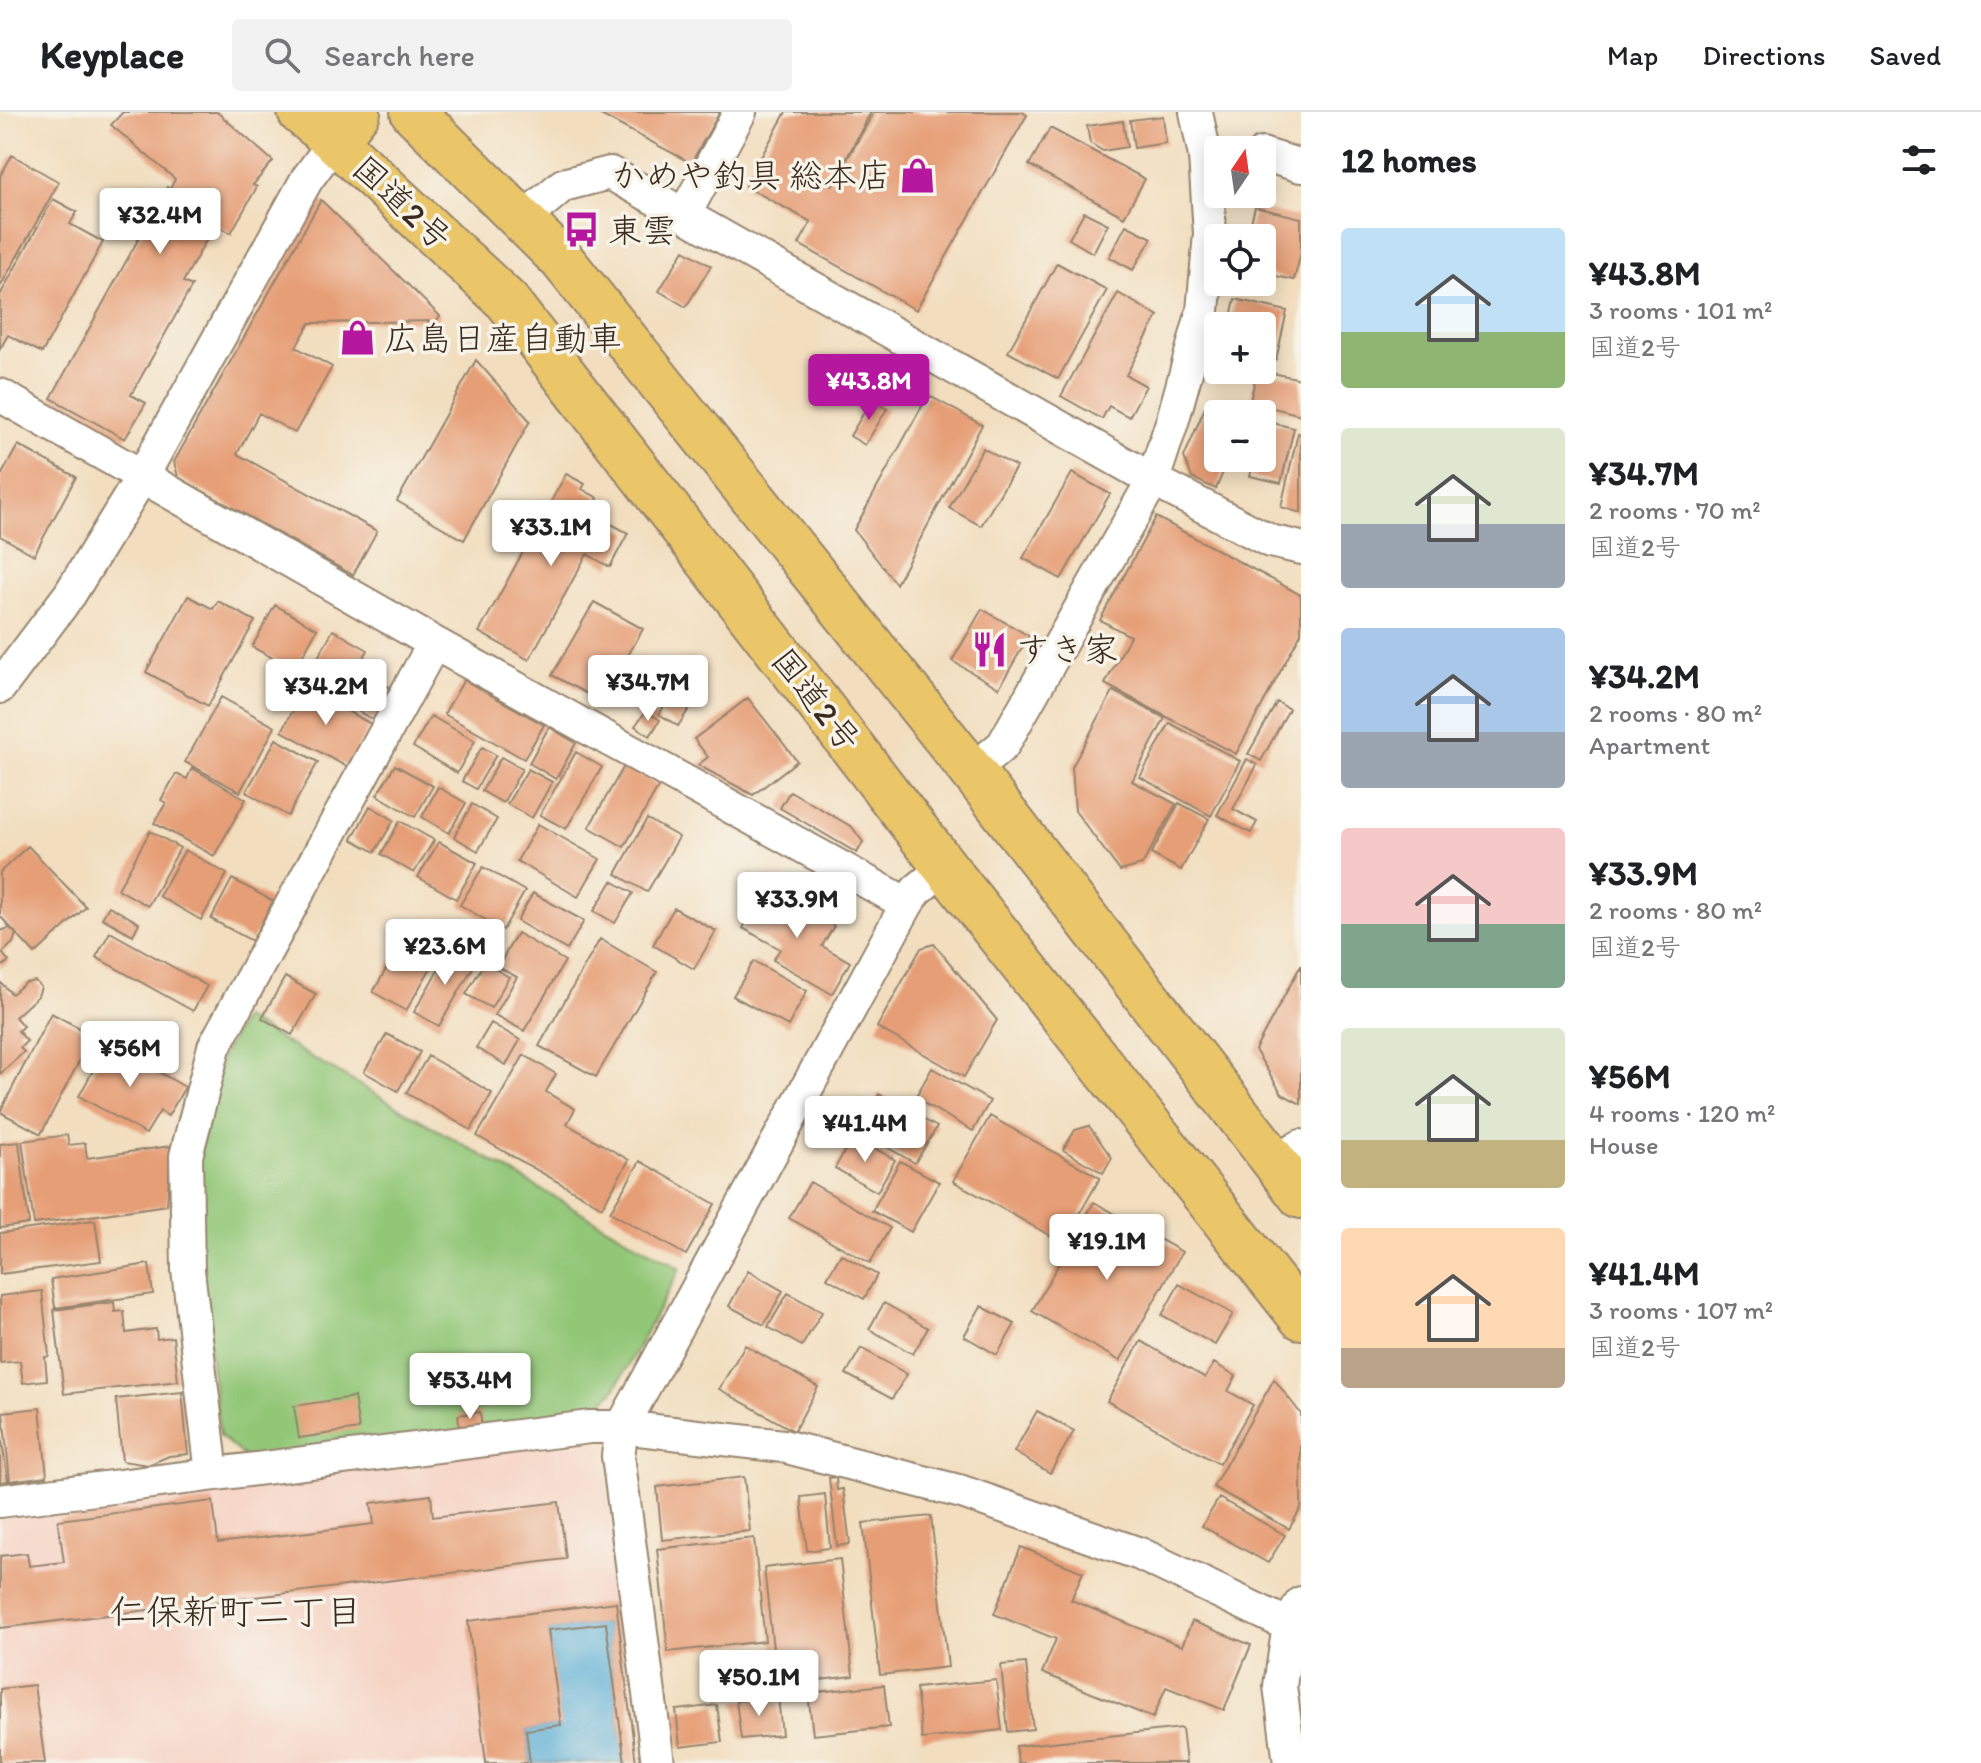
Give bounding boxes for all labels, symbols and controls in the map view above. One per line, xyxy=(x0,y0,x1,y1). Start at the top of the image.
search box xyxy=(232,19,792,91)
text: Keyplace xyxy=(40,32,184,78)
icon: search xyxy=(260,33,304,77)
text: Search here xyxy=(324,37,475,74)
text: Map xyxy=(1607,38,1658,72)
text: Directions xyxy=(1702,38,1826,72)
text: Saved xyxy=(1870,38,1941,72)
north arrow xyxy=(1204,136,1276,208)
map controls xyxy=(1204,136,1276,472)
icon: filters xyxy=(1897,138,1941,182)
text: 12 homes xyxy=(1341,140,1477,181)
street label: 国道2号 xyxy=(344,147,460,259)
place label: かめや釣具 総本店 xyxy=(611,155,891,196)
shop icon: かめや釣具 総本店 xyxy=(898,156,936,194)
pin: ¥32.4M xyxy=(95,188,225,256)
text: ¥32.4M xyxy=(118,198,202,230)
place label: 東雲 xyxy=(608,210,676,251)
bus stop icon: 東雲 xyxy=(563,211,601,249)
button: locate xyxy=(1204,224,1276,296)
text: ¥43.8M xyxy=(1589,253,1701,294)
icon: home xyxy=(1405,260,1501,356)
text: 3 rooms · 101 m² xyxy=(1589,294,1772,326)
button: + xyxy=(1204,312,1276,384)
place label: 広島日産自動車 xyxy=(384,318,622,359)
shop icon: 広島日産自動車 xyxy=(339,319,377,357)
text: 国道2号 xyxy=(1589,331,1681,363)
pin: ¥43.8M xyxy=(804,354,934,422)
text: ¥43.8M xyxy=(826,364,912,396)
button: − xyxy=(1204,400,1276,472)
text: ¥34.7M xyxy=(1589,453,1699,494)
icon: home xyxy=(1405,460,1501,556)
text: 2 rooms · 70 m² xyxy=(1589,494,1761,526)
pin: ¥33.1M xyxy=(486,500,616,568)
text: ¥33.1M xyxy=(510,510,592,542)
text: 国道2号 xyxy=(1589,531,1681,563)
place label: すき家 xyxy=(1016,629,1118,670)
restaurant icon: すき家 xyxy=(971,630,1009,668)
street label: 国道2号 xyxy=(763,640,869,760)
pin: ¥34.7M xyxy=(583,655,713,723)
text: ¥34.2M xyxy=(1589,656,1700,697)
pin: ¥34.2M xyxy=(261,659,391,727)
icon: home xyxy=(1405,660,1501,756)
text: ¥34.7M xyxy=(606,665,690,697)
text: ¥34.2M xyxy=(284,669,368,701)
text: 2 rooms · 80 m² xyxy=(1589,697,1762,729)
text: Apartment xyxy=(1589,729,1710,761)
text: ¥33.9M xyxy=(1589,853,1698,894)
icon: home xyxy=(1405,860,1501,956)
pin: ¥33.9M xyxy=(732,872,862,940)
text: ¥33.9M xyxy=(755,882,839,914)
text: 2 rooms · 80 m² xyxy=(1589,894,1762,926)
pin: ¥23.6M xyxy=(380,919,510,987)
text: ¥23.6M xyxy=(404,929,487,961)
text: 国道2号 xyxy=(1589,931,1681,963)
pin: ¥56M xyxy=(83,1021,177,1089)
text: ¥56M xyxy=(99,1031,161,1063)
text: ¥56M xyxy=(1589,1056,1671,1097)
icon: home xyxy=(1405,1060,1501,1156)
pin: ¥41.4M xyxy=(800,1096,930,1164)
text: 4 rooms · 120 m² xyxy=(1589,1097,1775,1129)
text: ¥41.4M xyxy=(823,1106,907,1138)
text: House xyxy=(1589,1129,1659,1161)
pin: ¥19.1M xyxy=(1042,1214,1172,1282)
text: ¥19.1M xyxy=(1067,1224,1147,1256)
text: ¥41.4M xyxy=(1589,1253,1700,1294)
icon: home xyxy=(1405,1260,1501,1356)
text: 3 rooms · 107 m² xyxy=(1589,1294,1773,1326)
text: 国道2号 xyxy=(1589,1331,1681,1363)
pin: ¥53.4M xyxy=(405,1353,535,1421)
text: ¥53.4M xyxy=(428,1363,512,1395)
district label: 仁保新町二丁目 xyxy=(110,1590,362,1633)
pin: ¥50.1M xyxy=(694,1650,824,1718)
text: ¥50.1M xyxy=(717,1660,801,1692)

